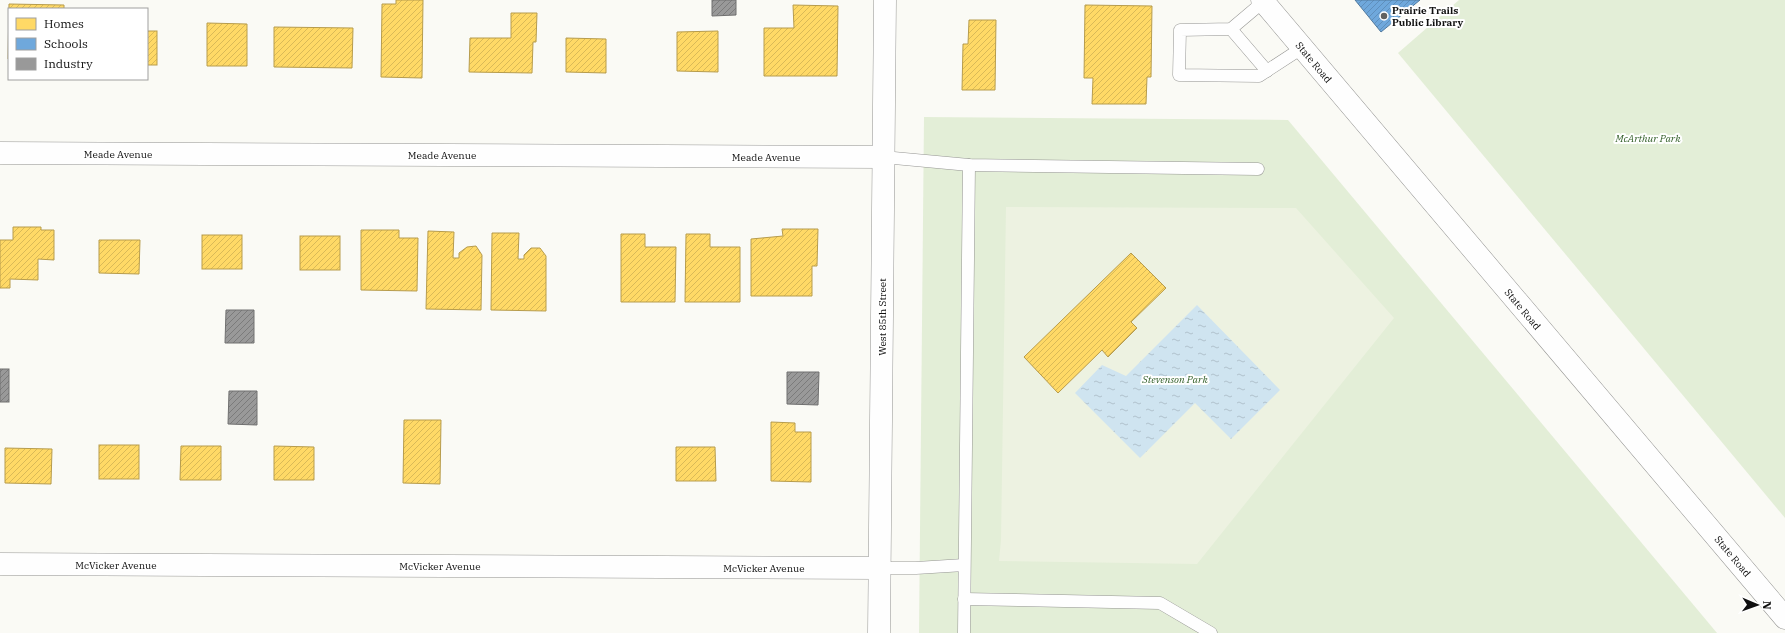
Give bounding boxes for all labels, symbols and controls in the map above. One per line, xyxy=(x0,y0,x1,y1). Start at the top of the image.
place label: Prairie Trails Public Library xyxy=(1392,4,1463,29)
legend xyxy=(8,8,148,80)
marker: Prairie Trails Public Library xyxy=(1379,11,1389,21)
text: Homes xyxy=(44,16,84,31)
text: Schools xyxy=(44,36,88,51)
street label: State Road xyxy=(1293,39,1335,86)
text: Industry xyxy=(44,56,93,71)
park label: McArthur Park xyxy=(1614,132,1681,145)
street label: Meade Avenue xyxy=(84,148,152,161)
street label: Meade Avenue xyxy=(408,149,476,162)
street label: Meade Avenue xyxy=(732,151,800,164)
street label: West 85th Street xyxy=(876,278,889,356)
street label: State Road xyxy=(1502,286,1544,333)
park label: Stevenson Park xyxy=(1141,373,1208,386)
street label: State Road xyxy=(1712,533,1754,580)
street label: McVicker Avenue xyxy=(75,559,157,572)
street label: McVicker Avenue xyxy=(399,560,481,573)
street label: McVicker Avenue xyxy=(723,562,805,575)
north arrow xyxy=(1737,585,1777,625)
text: N xyxy=(1760,601,1774,610)

